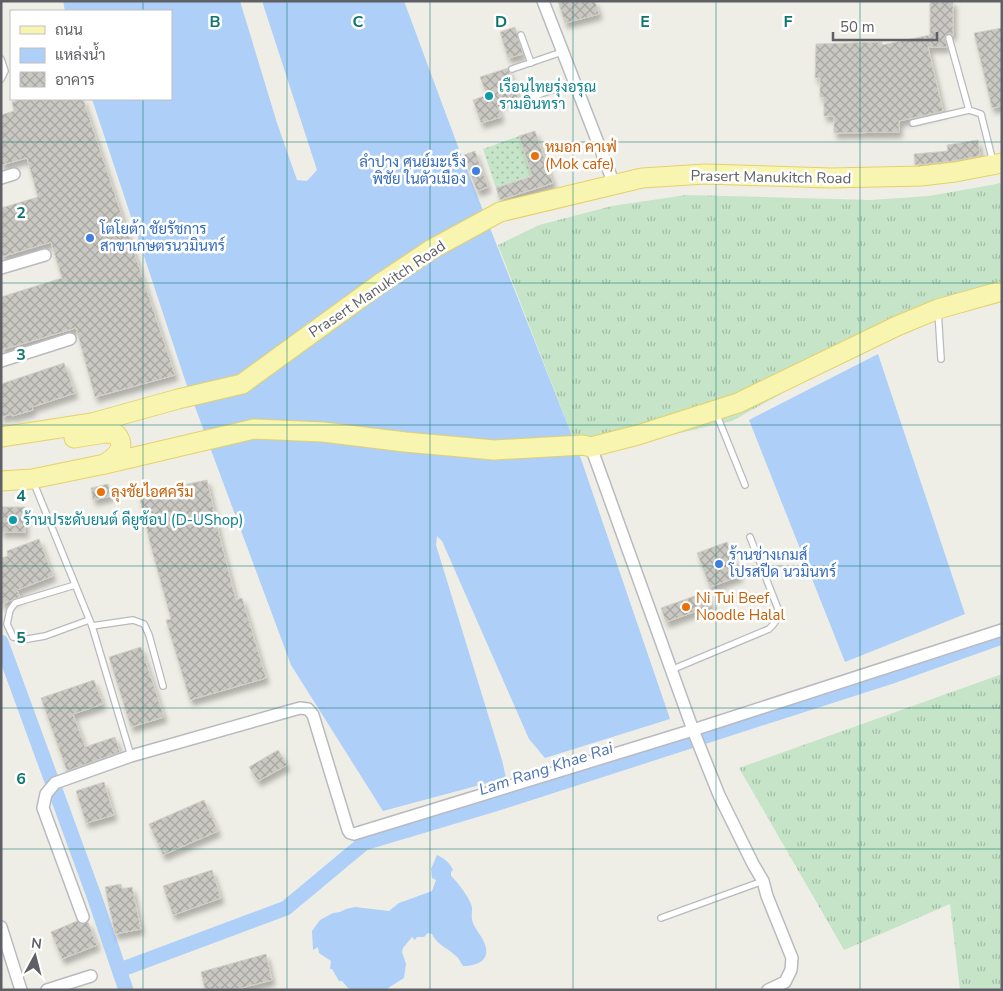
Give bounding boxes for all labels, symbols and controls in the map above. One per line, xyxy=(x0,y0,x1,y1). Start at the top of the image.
legend xyxy=(10,10,172,100)
scale bar xyxy=(833,10,937,42)
text: B xyxy=(209,11,221,33)
text: C xyxy=(353,11,364,33)
text: D xyxy=(495,11,507,33)
text: E xyxy=(640,11,650,33)
text: F xyxy=(784,11,793,33)
text: 50 m xyxy=(840,17,875,37)
text: ถนน xyxy=(55,20,83,40)
text: แหล่งน้ำ xyxy=(55,42,106,65)
text: อาคาร xyxy=(55,70,95,90)
place label: เรือนไทยรุ่งอรุณ รามอินทรา xyxy=(499,77,596,114)
marker: เรือนไทยรุ่งอรุณ รามอินทรา xyxy=(483,90,495,102)
place label: หมอก คาเฟ่ (Mok cafe) xyxy=(545,137,617,174)
marker: หมอก คาเฟ่ (Mok cafe) xyxy=(529,150,541,162)
place label: ลำปาง ศูนย์มะเร็ง พิชัย ในตัวเมือง xyxy=(359,151,466,189)
marker: ลำปาง ศูนย์มะเร็ง พิชัย ในตัวเมือง xyxy=(470,165,482,177)
street label: Prasert Manukitch Road xyxy=(690,166,852,188)
text: 2 xyxy=(16,202,26,224)
place label: โตโยต้า ชัยรัชการ สาขาเกษตรนวมินทร์ xyxy=(99,219,225,256)
marker: โตโยต้า ชัยรัชการ สาขาเกษตรนวมินทร์ xyxy=(84,232,96,244)
street label: Prasert Manukitch Road xyxy=(305,236,449,342)
text: 3 xyxy=(16,344,26,366)
place label: ลุงชัยไอศครีม xyxy=(111,482,193,503)
text: 4 xyxy=(16,485,26,507)
marker: ลุงชัยไอศครีม xyxy=(95,486,107,498)
place label: ร้านประดับยนต์ ดียูช้อป (D-UShop) xyxy=(23,510,244,530)
marker: ร้านประดับยนต์ ดียูช้อป (D-UShop) xyxy=(7,514,19,526)
place label: ร้านช่างเกมส์ โปรสปีด นวมินทร์ xyxy=(728,545,836,582)
marker: ร้านช่างเกมส์ โปรสปีด นวมินทร์ xyxy=(713,558,725,570)
place label: Ni Tui Beef Noodle Halal xyxy=(696,588,785,625)
marker: Ni Tui Beef Noodle Halal xyxy=(680,601,692,613)
text: 5 xyxy=(16,627,26,649)
water label: Lam Rang Khae Rai xyxy=(476,737,616,801)
text: 6 xyxy=(16,768,26,790)
north arrow xyxy=(10,931,60,981)
text: N xyxy=(30,934,43,954)

